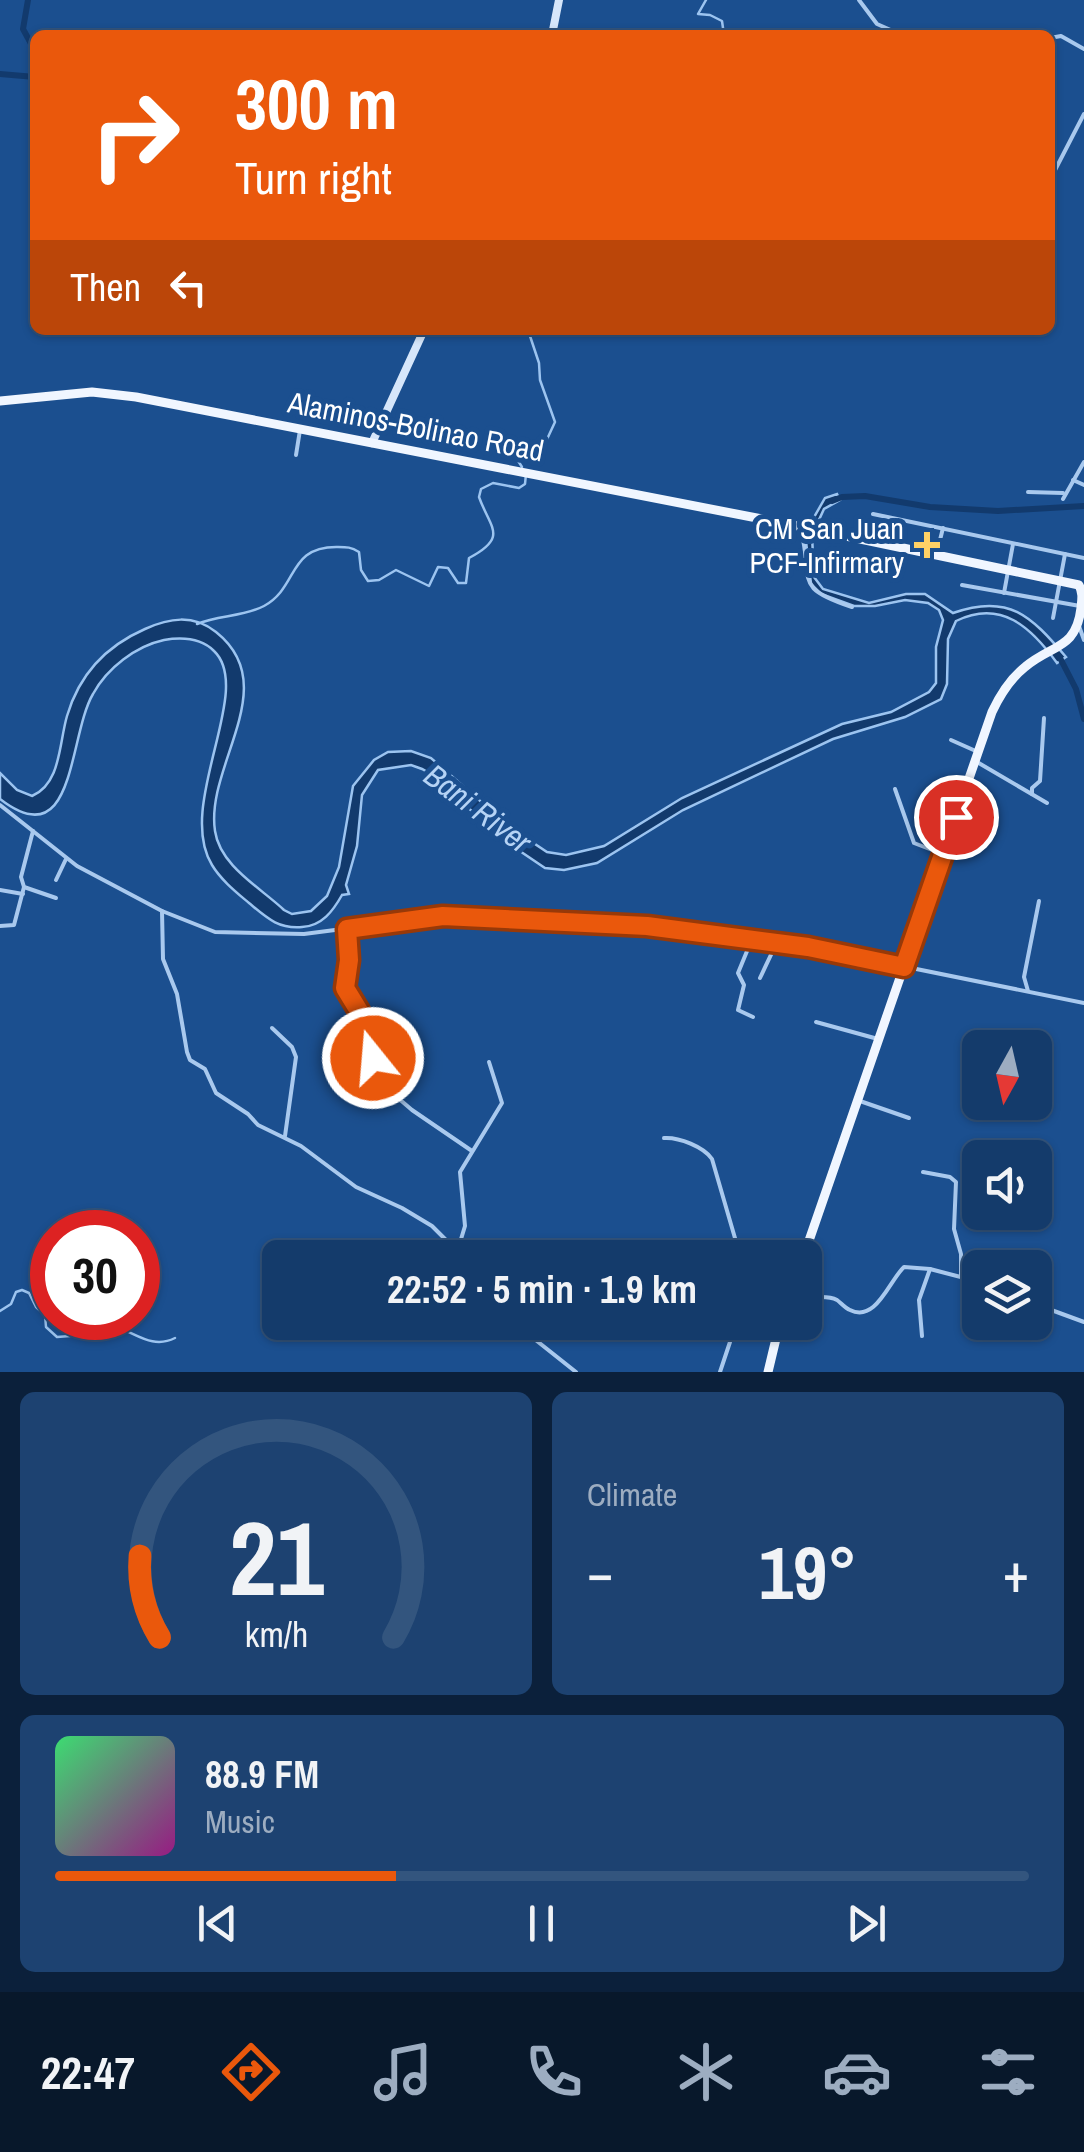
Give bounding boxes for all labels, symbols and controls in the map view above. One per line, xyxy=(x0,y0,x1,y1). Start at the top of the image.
text: 300 m xyxy=(235,57,398,151)
icon: right xyxy=(70,70,200,200)
text: Turn right xyxy=(235,147,392,208)
icon: left xyxy=(161,260,216,315)
text: Then xyxy=(70,262,141,313)
street label: Alaminos-Bolinao Road xyxy=(284,381,547,470)
place label: CM San Juan PCF-Infirmary xyxy=(750,508,905,582)
marker: CM San Juan PCF-Infirmary xyxy=(914,532,940,558)
water label: Bani River xyxy=(416,754,541,863)
pin xyxy=(914,775,999,860)
icon: arrive xyxy=(929,790,984,845)
position arrow xyxy=(321,1006,425,1110)
north arrow xyxy=(962,1030,1052,1120)
map controls xyxy=(962,1030,1052,1340)
button: sound xyxy=(962,1140,1052,1230)
speed limit sign: 30 xyxy=(30,1210,160,1340)
button: layers xyxy=(962,1250,1052,1340)
text: 22:52 · 5 min · 1.9 km xyxy=(387,1264,697,1315)
text: Climate xyxy=(587,1473,677,1516)
text: 21 xyxy=(229,1487,324,1627)
text: 19° xyxy=(759,1521,857,1622)
text: − xyxy=(587,1535,613,1609)
text: + xyxy=(1003,1535,1029,1609)
text: km/h xyxy=(244,1610,308,1658)
text: 88.9 FM xyxy=(205,1749,319,1800)
text: Music xyxy=(205,1800,275,1843)
icon: previous xyxy=(190,1896,245,1951)
icon: pause xyxy=(514,1896,569,1951)
icon: next xyxy=(839,1896,894,1951)
icon: directions xyxy=(216,2037,286,2107)
icon: music xyxy=(368,2037,438,2107)
icon: phone xyxy=(519,2037,589,2107)
icon: climate xyxy=(671,2037,741,2107)
icon: car xyxy=(822,2037,892,2107)
icon: filters xyxy=(973,2037,1043,2107)
text: 22:47 xyxy=(41,2042,135,2103)

